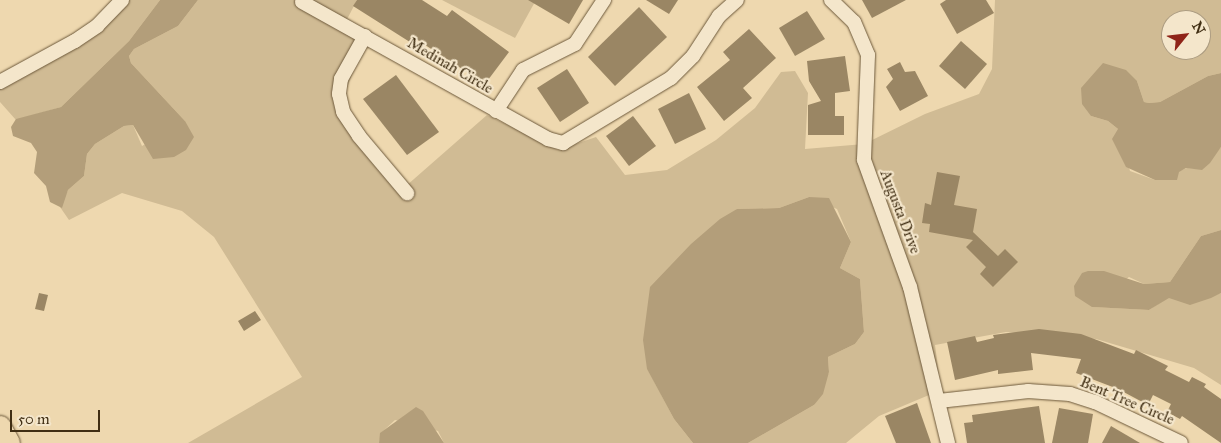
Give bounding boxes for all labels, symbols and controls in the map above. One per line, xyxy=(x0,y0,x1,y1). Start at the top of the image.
north arrow xyxy=(1161,10,1211,60)
text: N xyxy=(1188,19,1209,37)
street label: Medinah Circle xyxy=(404,34,496,98)
street label: Augusta Drive xyxy=(876,168,924,256)
street label: Bent Tree Circle xyxy=(1077,373,1177,429)
scale bar xyxy=(12,400,102,432)
text: 50 m xyxy=(18,410,50,428)

